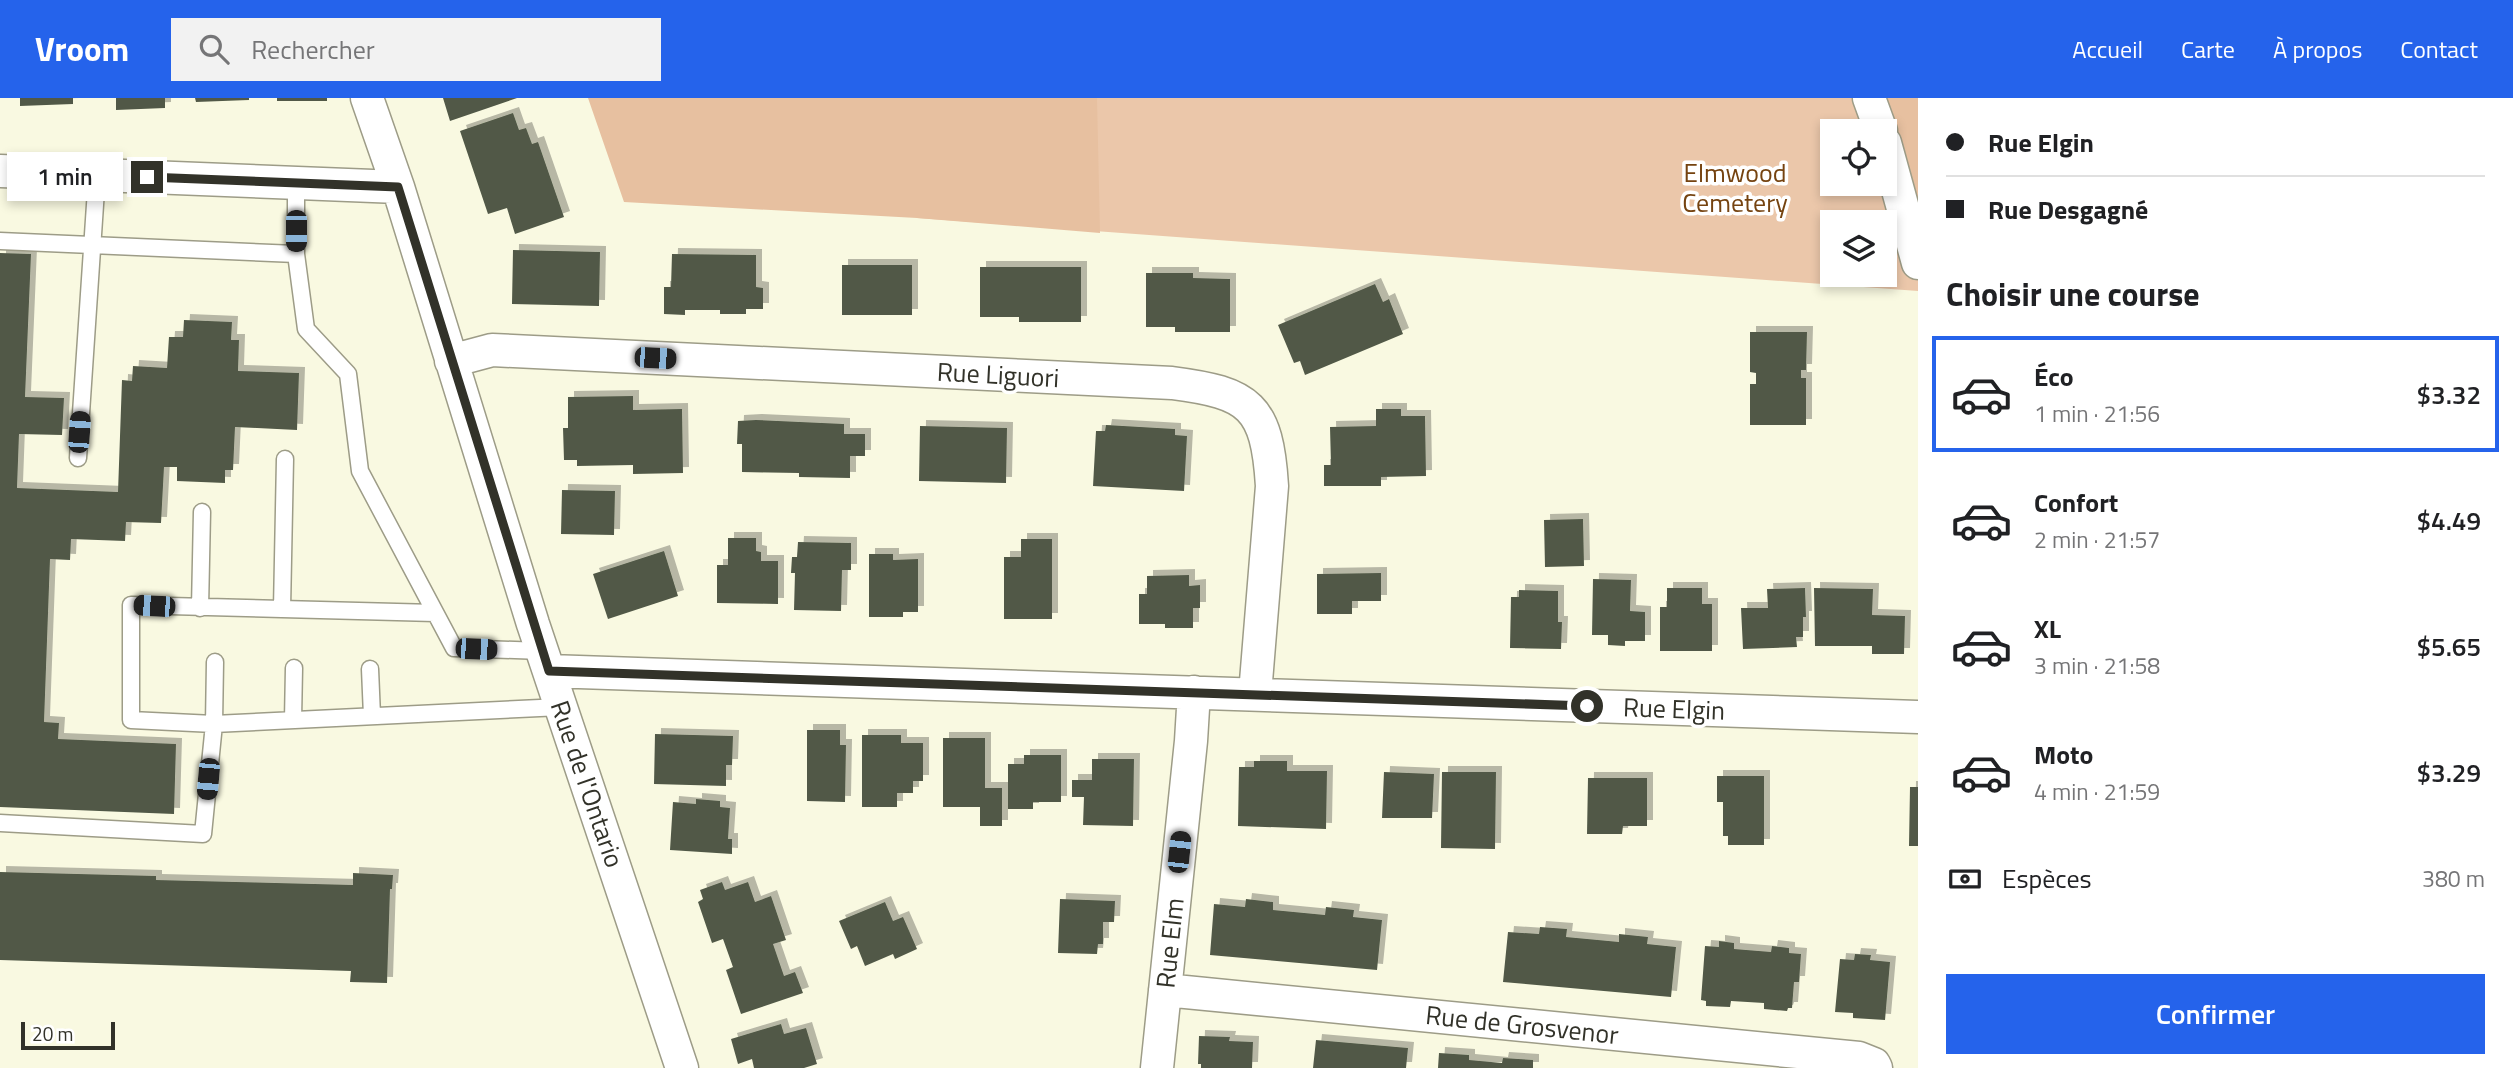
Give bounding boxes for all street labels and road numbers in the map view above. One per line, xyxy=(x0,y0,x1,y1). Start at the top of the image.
street label: Rue Liguori xyxy=(936,352,1060,397)
street label: Rue Elgin xyxy=(1622,687,1726,730)
street label: Rue de l'Ontario xyxy=(541,695,634,873)
street label: Rue Elm xyxy=(1145,896,1194,990)
street label: Rue de Grosvenor xyxy=(1424,995,1620,1054)

